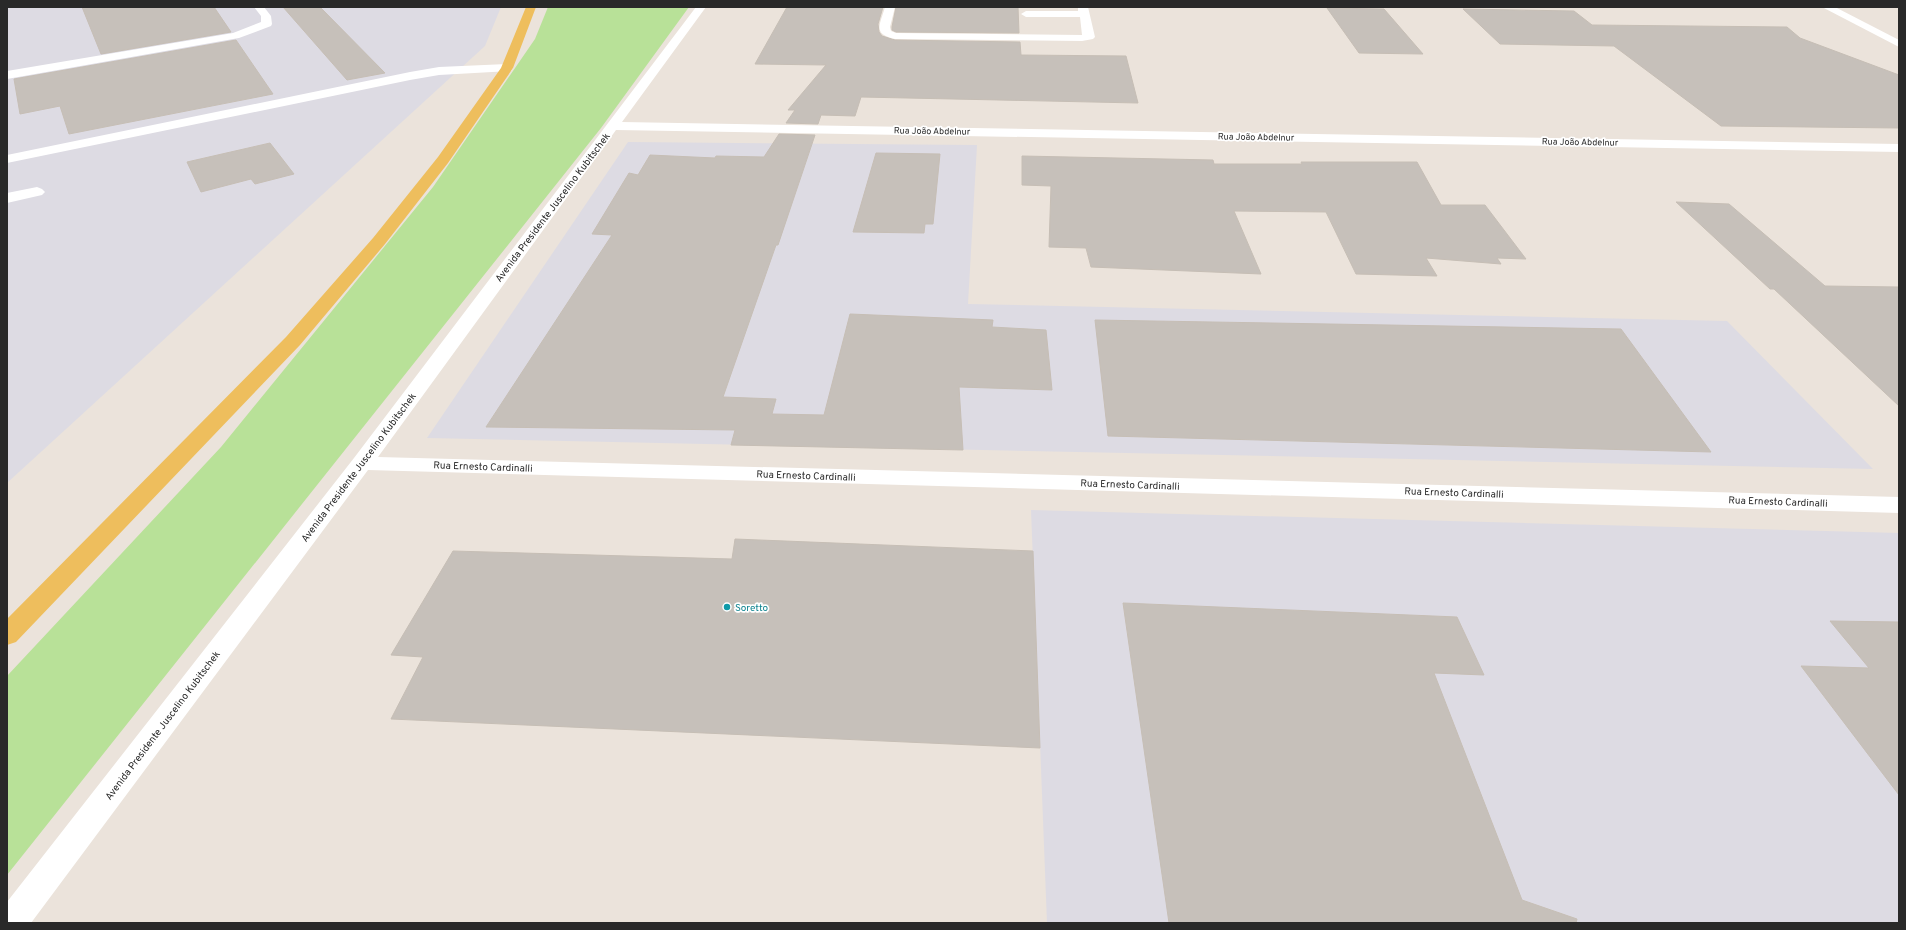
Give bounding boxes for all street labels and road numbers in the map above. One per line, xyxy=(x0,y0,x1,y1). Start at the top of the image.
street label: Rua João Abdelnur xyxy=(894,125,971,138)
street label: Avenida Presidente Juscelino Kubitschek xyxy=(493,131,614,285)
street label: Rua João Abdelnur xyxy=(1218,131,1295,144)
street label: Rua João Abdelnur xyxy=(1542,136,1619,149)
street label: Avenida Presidente Juscelino Kubitschek xyxy=(299,391,420,545)
street label: Rua Ernesto Cardinalli xyxy=(433,459,533,476)
street label: Rua Ernesto Cardinalli xyxy=(756,468,856,485)
street label: Rua Ernesto Cardinalli xyxy=(1080,477,1180,494)
street label: Rua Ernesto Cardinalli xyxy=(1404,485,1504,502)
street label: Rua Ernesto Cardinalli xyxy=(1728,494,1828,511)
street label: Avenida Presidente Juscelino Kubitschek xyxy=(103,649,224,803)

